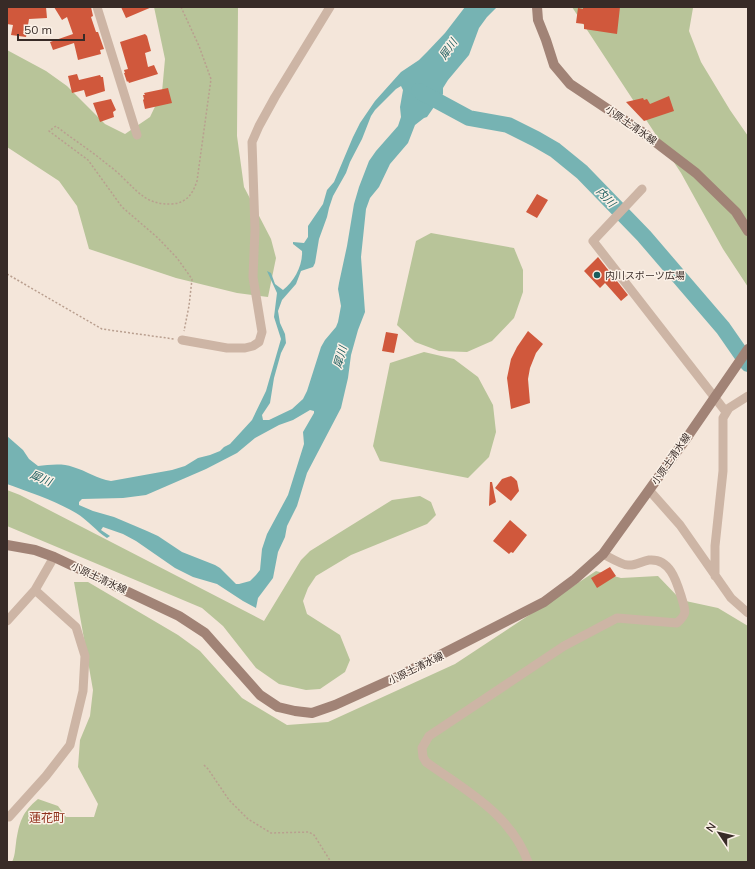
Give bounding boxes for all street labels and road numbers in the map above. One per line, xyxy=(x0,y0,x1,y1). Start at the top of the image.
street label: 小原土清水線 xyxy=(603,102,659,148)
street label: 小原土清水線 xyxy=(648,431,694,487)
street label: 小原土清水線 xyxy=(69,559,129,597)
street label: 小原土清水線 xyxy=(386,649,446,687)

